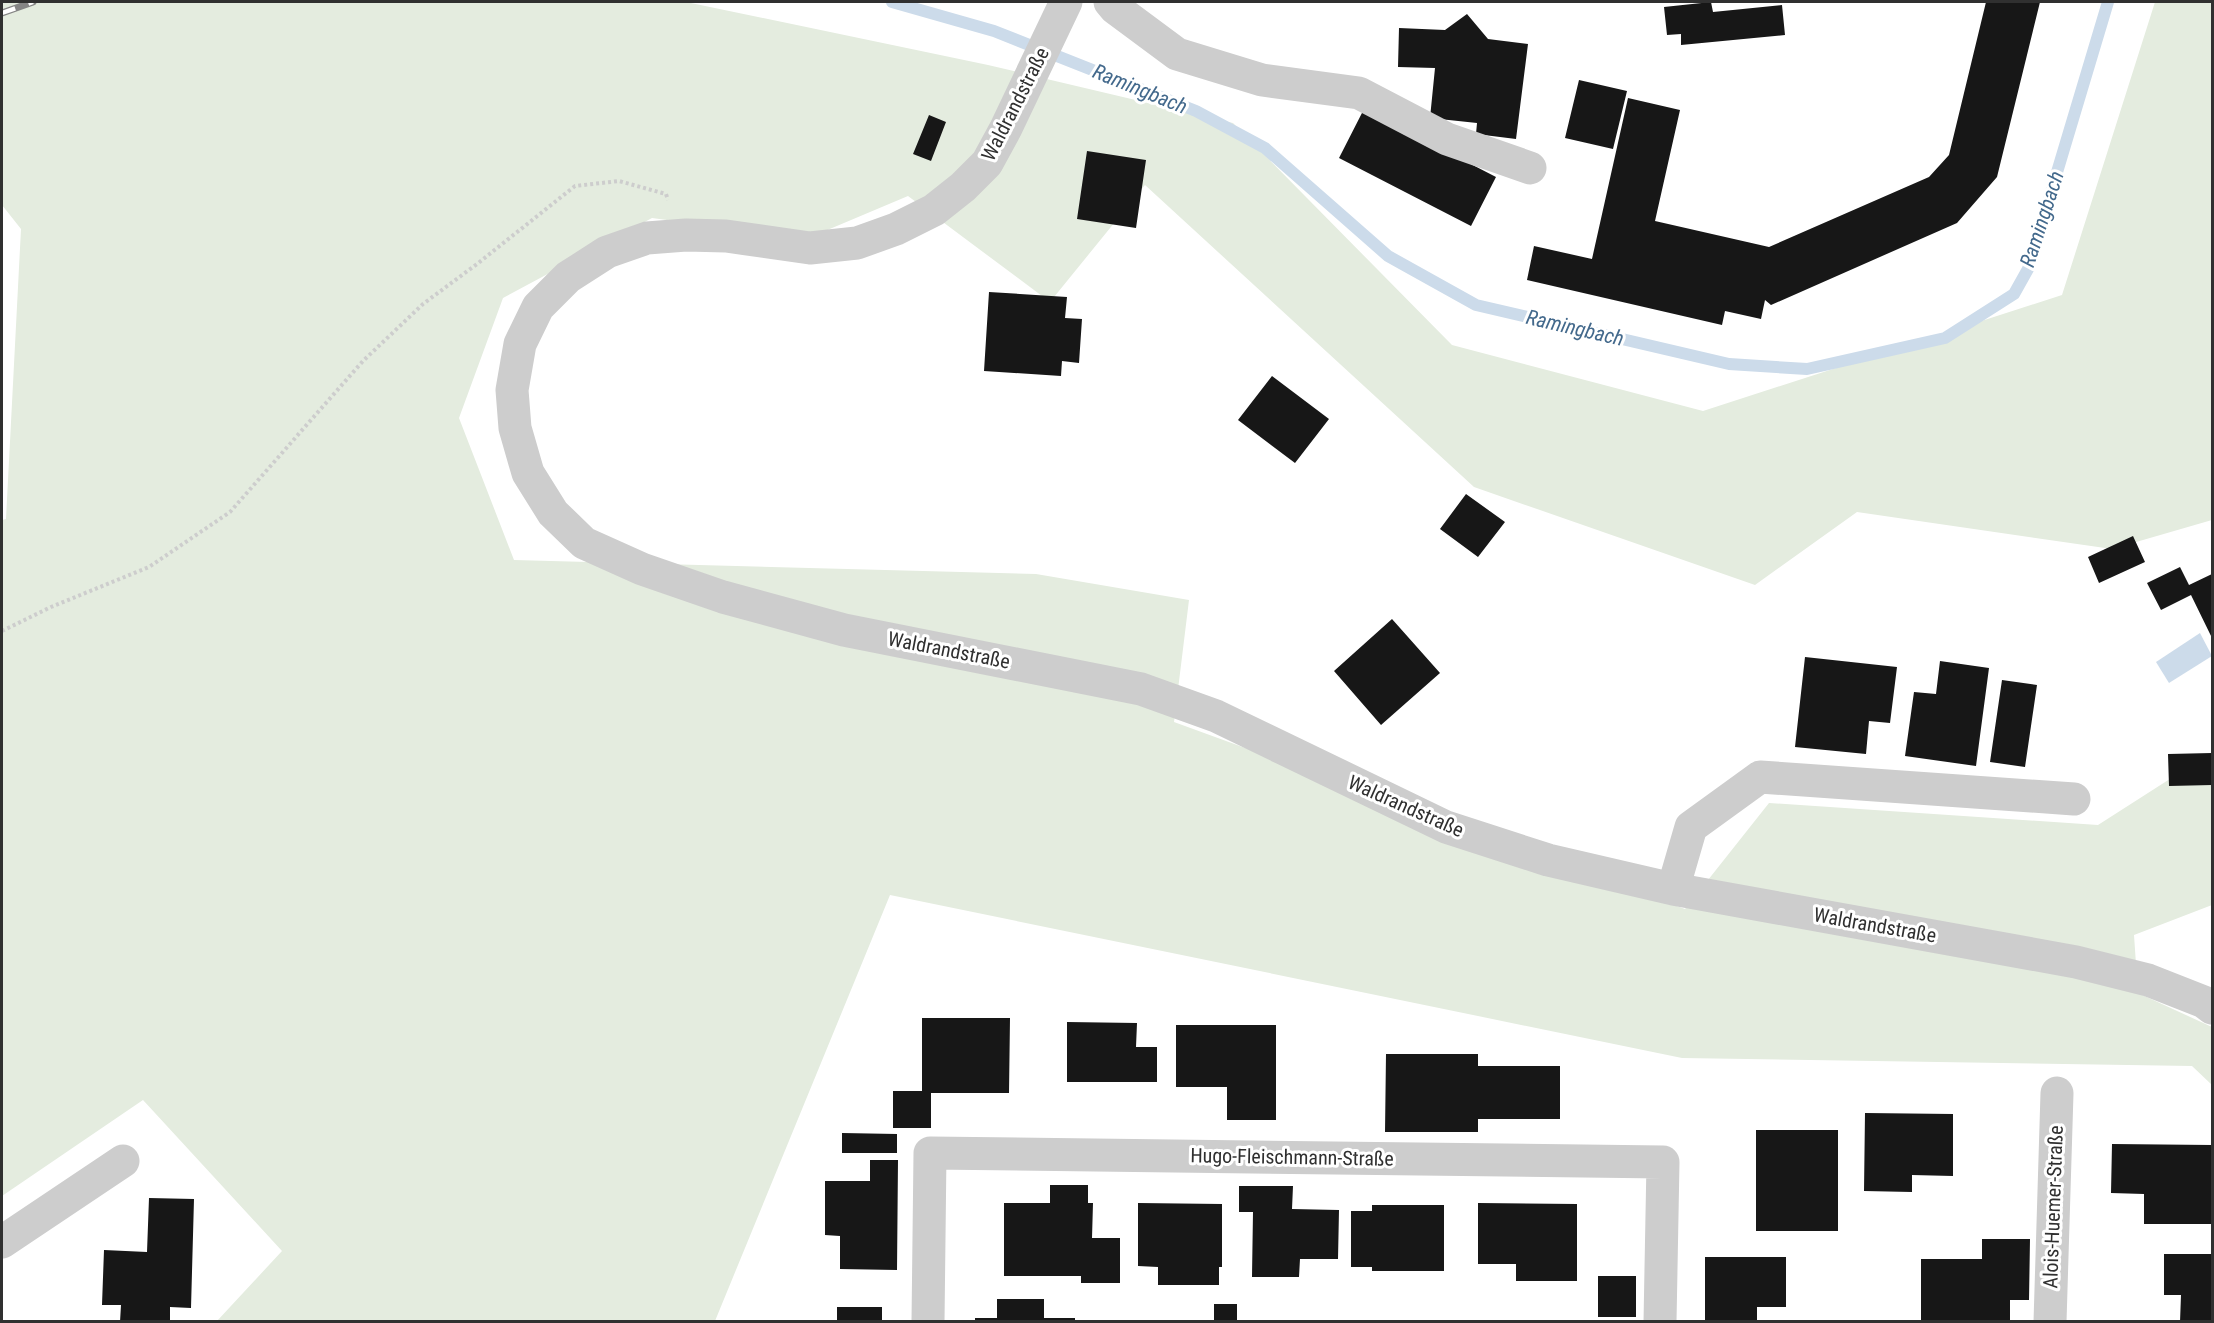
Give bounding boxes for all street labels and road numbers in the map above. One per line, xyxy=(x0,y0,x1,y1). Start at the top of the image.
street label: Waldrandstraße xyxy=(976,43,1054,165)
street label: Waldrandstraße xyxy=(886,626,1012,674)
street label: Waldrandstraße xyxy=(1344,770,1468,842)
street label: Waldrandstraße xyxy=(1812,902,1938,948)
street label: Alois-Huemer-Straße xyxy=(2038,1125,2068,1289)
street label: Hugo-Fleischmann-Straße xyxy=(1190,1143,1394,1171)

